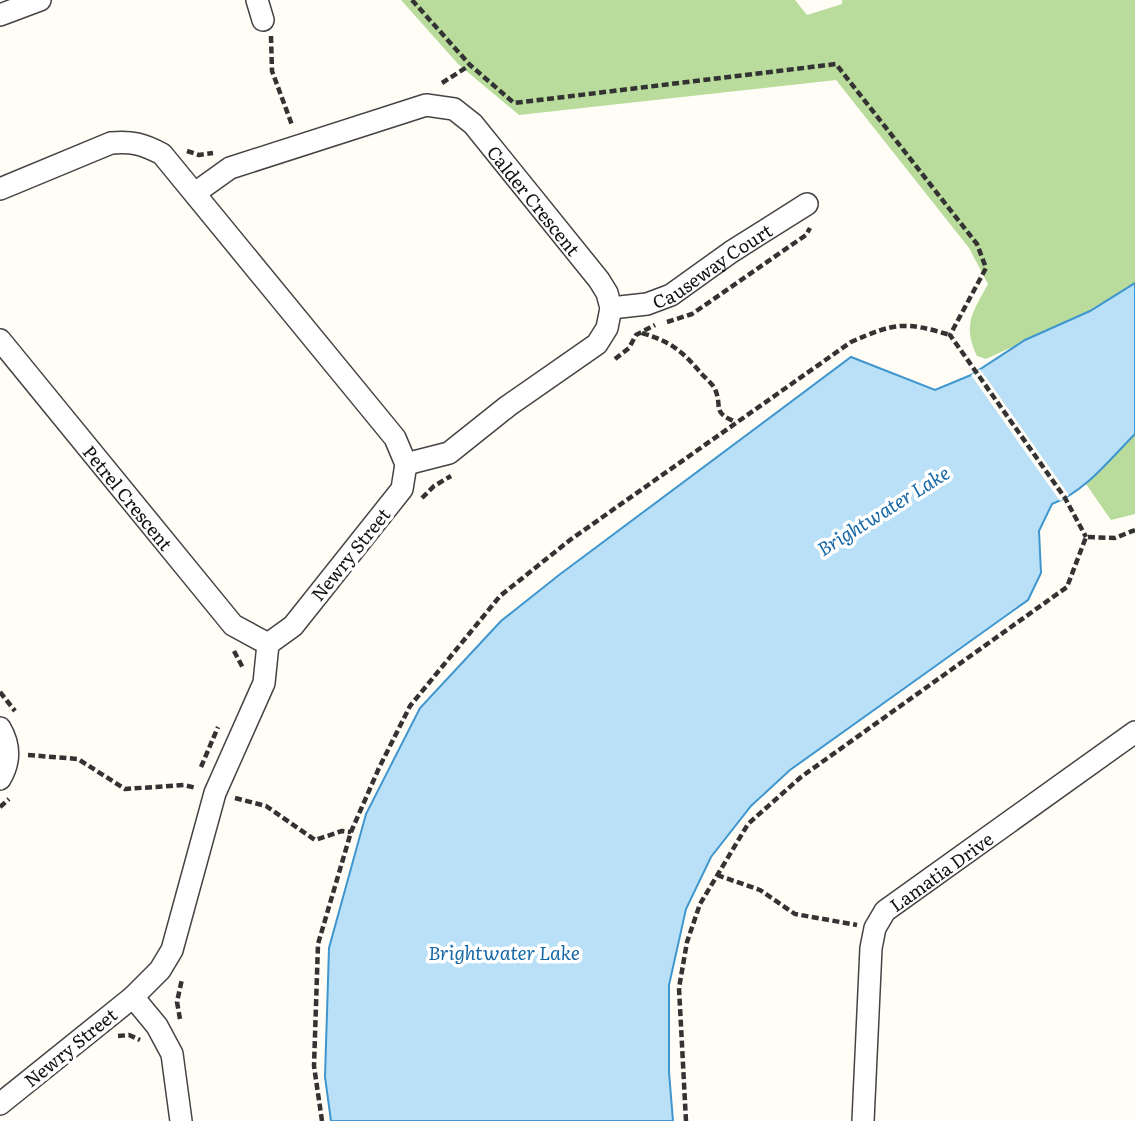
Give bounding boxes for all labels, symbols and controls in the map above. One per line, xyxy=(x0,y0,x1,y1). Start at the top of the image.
street label: Calder Crescent xyxy=(481,139,588,262)
street label: Causeway Court xyxy=(648,216,777,314)
street label: Petrel Crescent xyxy=(77,439,180,556)
water label: Brightwater Lake xyxy=(811,458,955,562)
street label: Newry Street xyxy=(304,501,396,606)
street label: Lamatia Drive xyxy=(884,825,998,917)
water label: Brightwater Lake xyxy=(428,938,580,966)
street label: Newry Street xyxy=(18,1001,123,1093)

